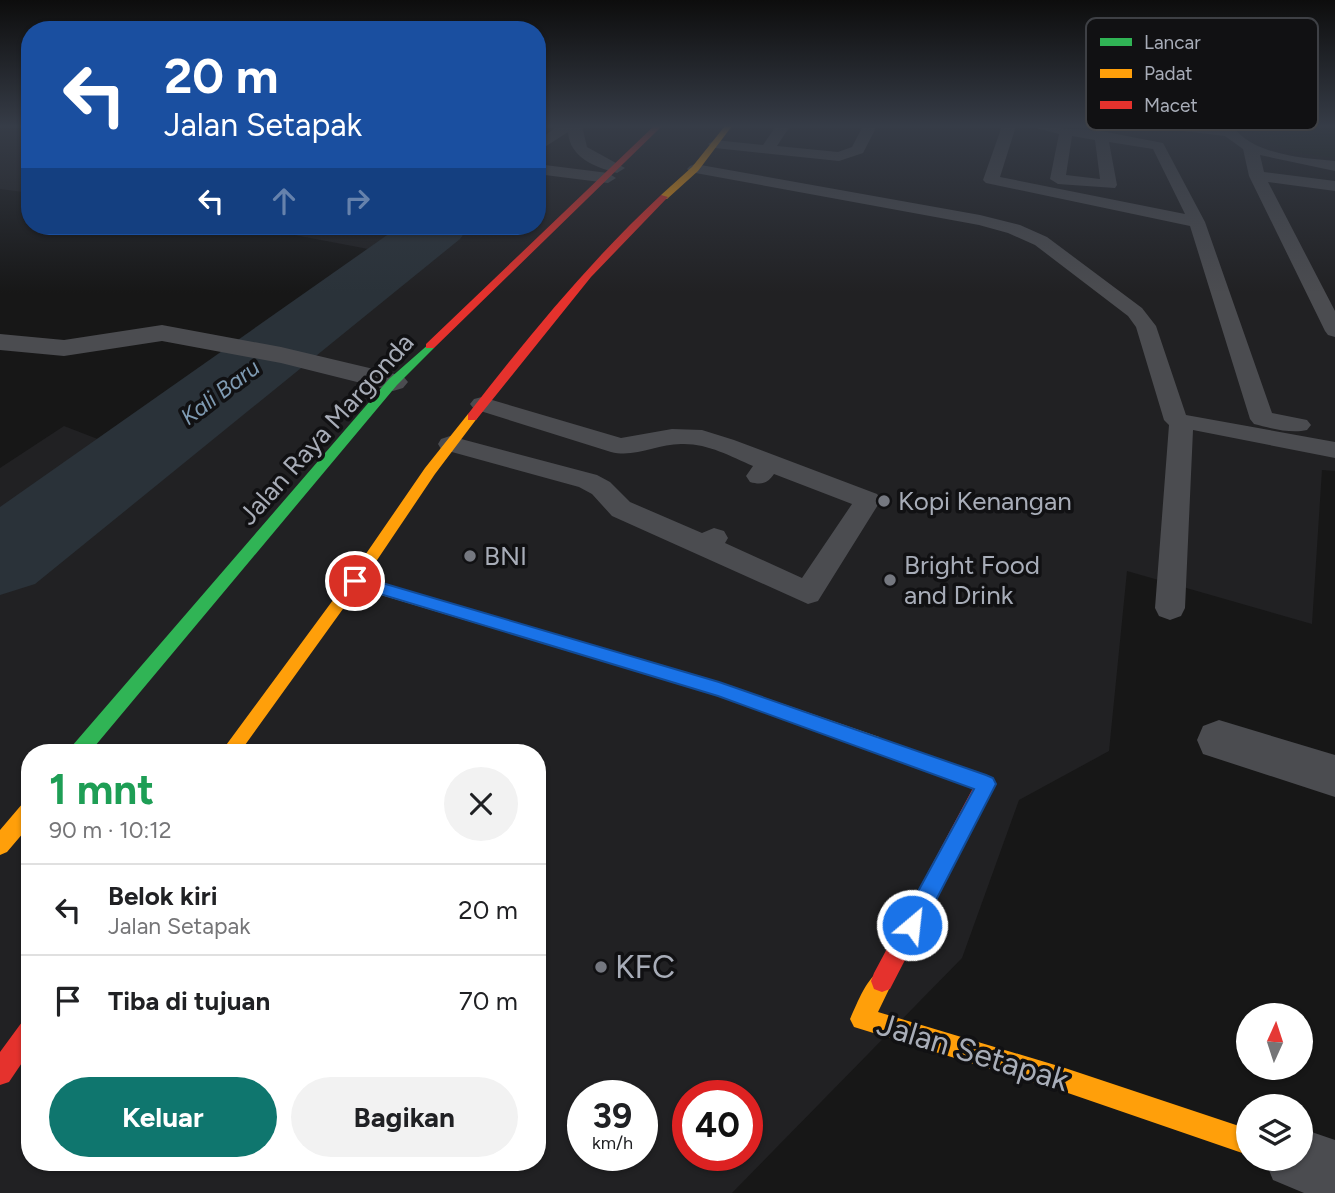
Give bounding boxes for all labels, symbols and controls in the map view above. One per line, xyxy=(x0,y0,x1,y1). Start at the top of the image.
legend xyxy=(1086,18,1318,130)
text: Lancar xyxy=(1144,31,1201,54)
text: 20 m xyxy=(164,46,279,105)
icon: left xyxy=(49,49,140,140)
text: Padat xyxy=(1144,62,1193,85)
text: Macet xyxy=(1144,94,1198,117)
text: Jalan Setapak xyxy=(164,106,362,144)
icon: left xyxy=(192,182,230,220)
icon: ahead xyxy=(265,182,303,220)
icon: right xyxy=(338,182,376,220)
street label: Jalan Raya Margonda xyxy=(232,327,420,531)
water label: Kali Baru xyxy=(175,353,265,431)
place label: Kopi Kenangan xyxy=(898,485,1072,517)
marker: Kopi Kenangan xyxy=(876,493,892,509)
place label: BNI xyxy=(484,540,527,572)
marker: BNI xyxy=(462,548,478,564)
place label: Bright Food and Drink xyxy=(904,549,1040,611)
pin xyxy=(325,551,385,611)
icon: arrive xyxy=(336,562,374,600)
marker: Bright Food and Drink xyxy=(882,572,898,588)
text: 1 mnt xyxy=(49,764,154,815)
button: close xyxy=(444,767,518,841)
text: 90 m · 10:12 xyxy=(49,816,172,844)
text: Belok kiri xyxy=(108,880,217,912)
position arrow xyxy=(875,888,949,962)
icon: left xyxy=(49,891,87,929)
text: 20 m xyxy=(458,894,518,926)
text: Jalan Setapak xyxy=(108,912,250,940)
place label: KFC xyxy=(615,948,675,986)
marker: KFC xyxy=(593,959,609,975)
icon: arrive xyxy=(49,982,87,1020)
text: Tiba di tujuan xyxy=(108,985,270,1017)
text: 70 m xyxy=(459,985,518,1017)
north arrow xyxy=(1236,1003,1312,1080)
map controls xyxy=(1236,1003,1313,1171)
street label: Jalan Setapak xyxy=(873,1005,1074,1099)
button: Keluar xyxy=(49,1077,277,1157)
button: Bagikan xyxy=(291,1077,518,1157)
speed limit sign: 40 xyxy=(672,1080,763,1171)
button: layers xyxy=(1236,1094,1313,1171)
text: 39 xyxy=(593,1095,632,1137)
text: km/h xyxy=(592,1132,633,1154)

